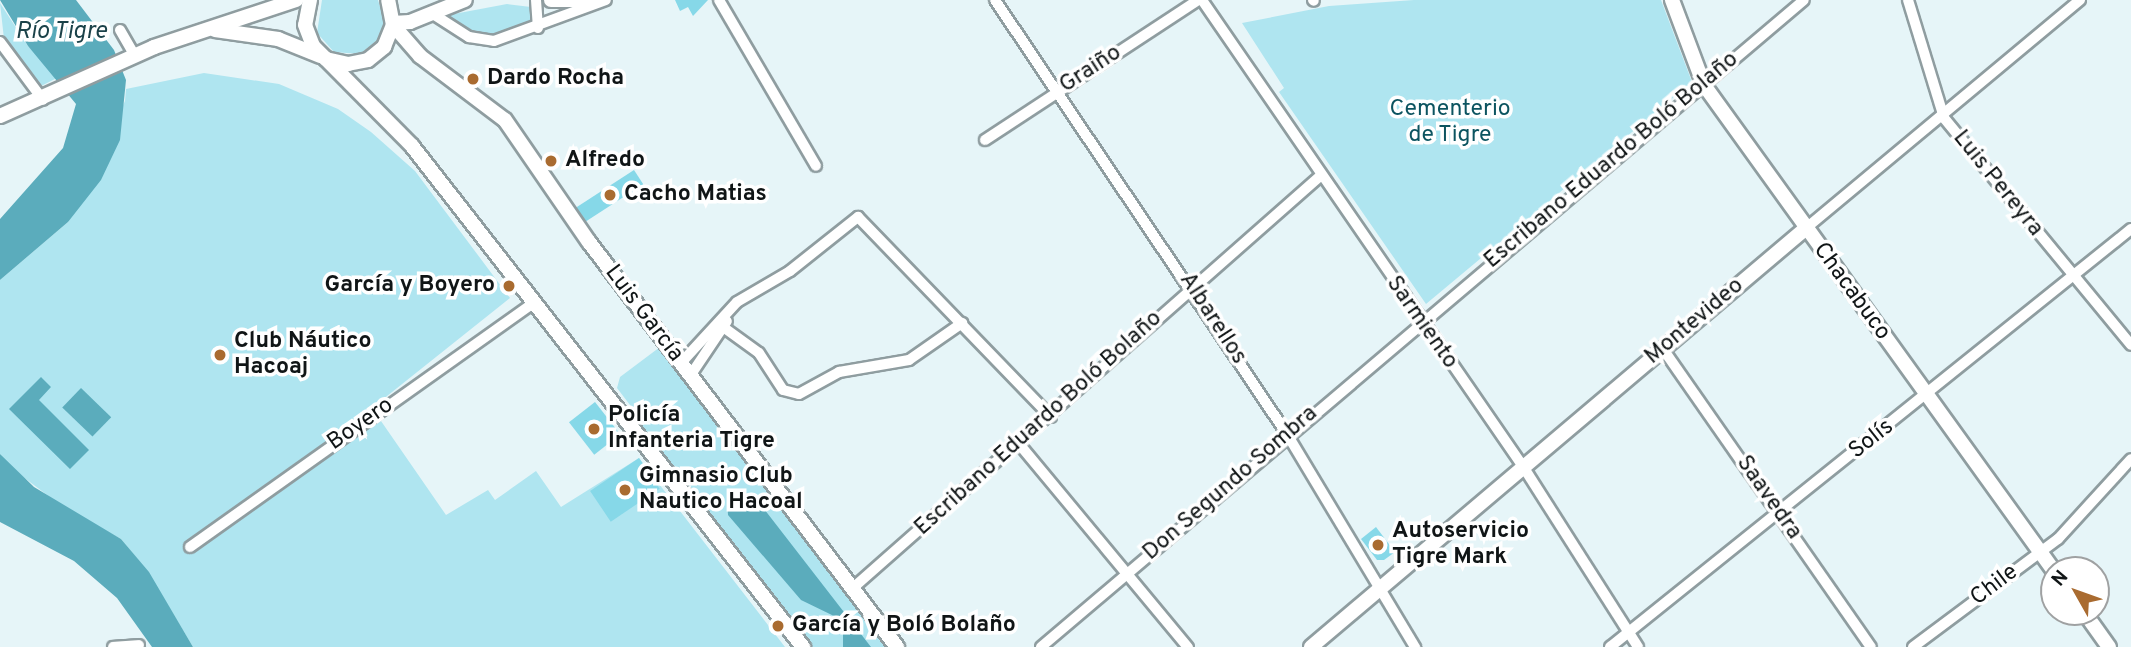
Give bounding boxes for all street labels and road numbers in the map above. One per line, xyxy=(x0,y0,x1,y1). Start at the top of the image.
street label: Graiño xyxy=(1055,40,1127,100)
street label: Escribano Eduardo Boló Bolaño xyxy=(1479,47,1745,275)
street label: Luis Pereyra xyxy=(1946,125,2048,243)
street label: Chacabuco xyxy=(1806,238,1896,346)
street label: Luis García xyxy=(598,260,688,368)
street label: Albarellos xyxy=(1172,268,1252,370)
street label: Sarmiento xyxy=(1379,271,1463,375)
street label: Montevideo xyxy=(1640,273,1750,371)
street label: Escribano Eduardo Boló Bolaño xyxy=(910,306,1168,542)
street label: Boyero xyxy=(323,393,399,457)
street label: Don Segundo Sombra xyxy=(1138,401,1324,567)
street label: Solís xyxy=(1844,414,1900,466)
street label: Saavedra xyxy=(1729,451,1807,545)
street label: Chile xyxy=(1966,559,2024,613)

